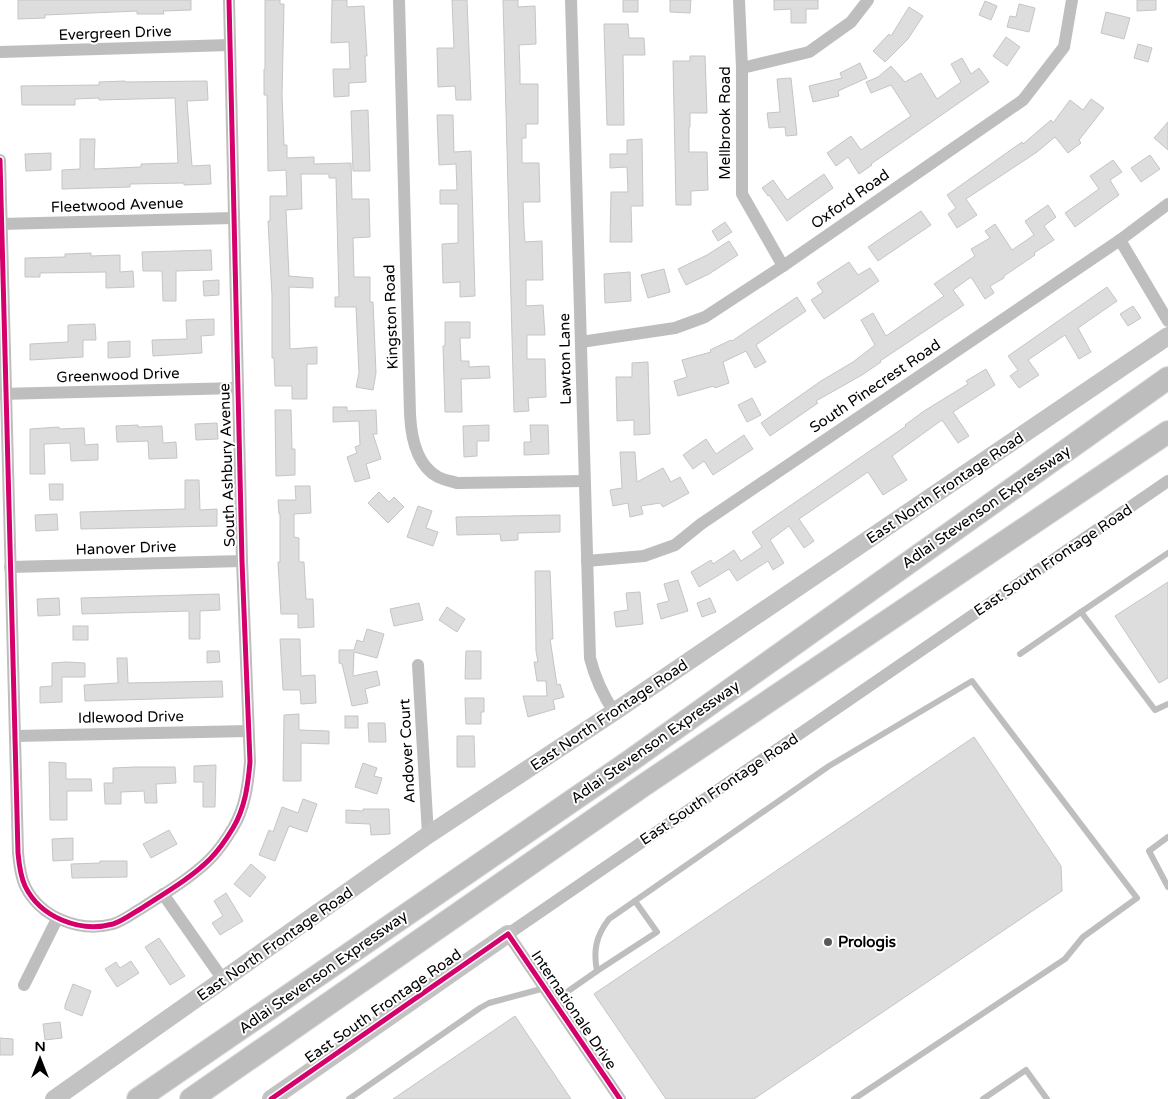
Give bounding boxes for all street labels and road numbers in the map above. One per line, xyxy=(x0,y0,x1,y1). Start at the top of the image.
street label: Evergreen Drive xyxy=(58,22,172,44)
street label: Mellbrook Road xyxy=(716,66,734,180)
street label: Oxford Road xyxy=(807,165,893,233)
street label: Fleetwood Avenue xyxy=(50,194,184,216)
street label: Kingston Road xyxy=(380,264,402,370)
street label: Lawton Lane xyxy=(555,313,575,405)
street label: South Pinecrest Road xyxy=(806,335,944,437)
street label: Greenwood Drive xyxy=(56,364,180,386)
street label: South Ashbury Avenue xyxy=(215,383,239,547)
street label: East North Frontage Road xyxy=(863,428,1027,548)
street label: Adlai Stevenson Expressway xyxy=(898,442,1074,572)
street label: East South Frontage Road xyxy=(970,500,1136,620)
street label: Hanover Drive xyxy=(75,537,177,559)
street label: East North Frontage Road xyxy=(527,655,691,775)
street label: Adlai Stevenson Expressway xyxy=(567,677,743,807)
street label: Andover Court xyxy=(395,698,419,804)
street label: Idlewood Drive xyxy=(78,707,184,727)
street label: East South Frontage Road xyxy=(636,729,802,849)
street label: East North Frontage Road xyxy=(194,883,356,1005)
street label: Adlai Stevenson Expressway xyxy=(235,907,411,1037)
street label: East South Frontage Road xyxy=(301,945,465,1067)
street label: Internationale Drive xyxy=(528,947,620,1073)

